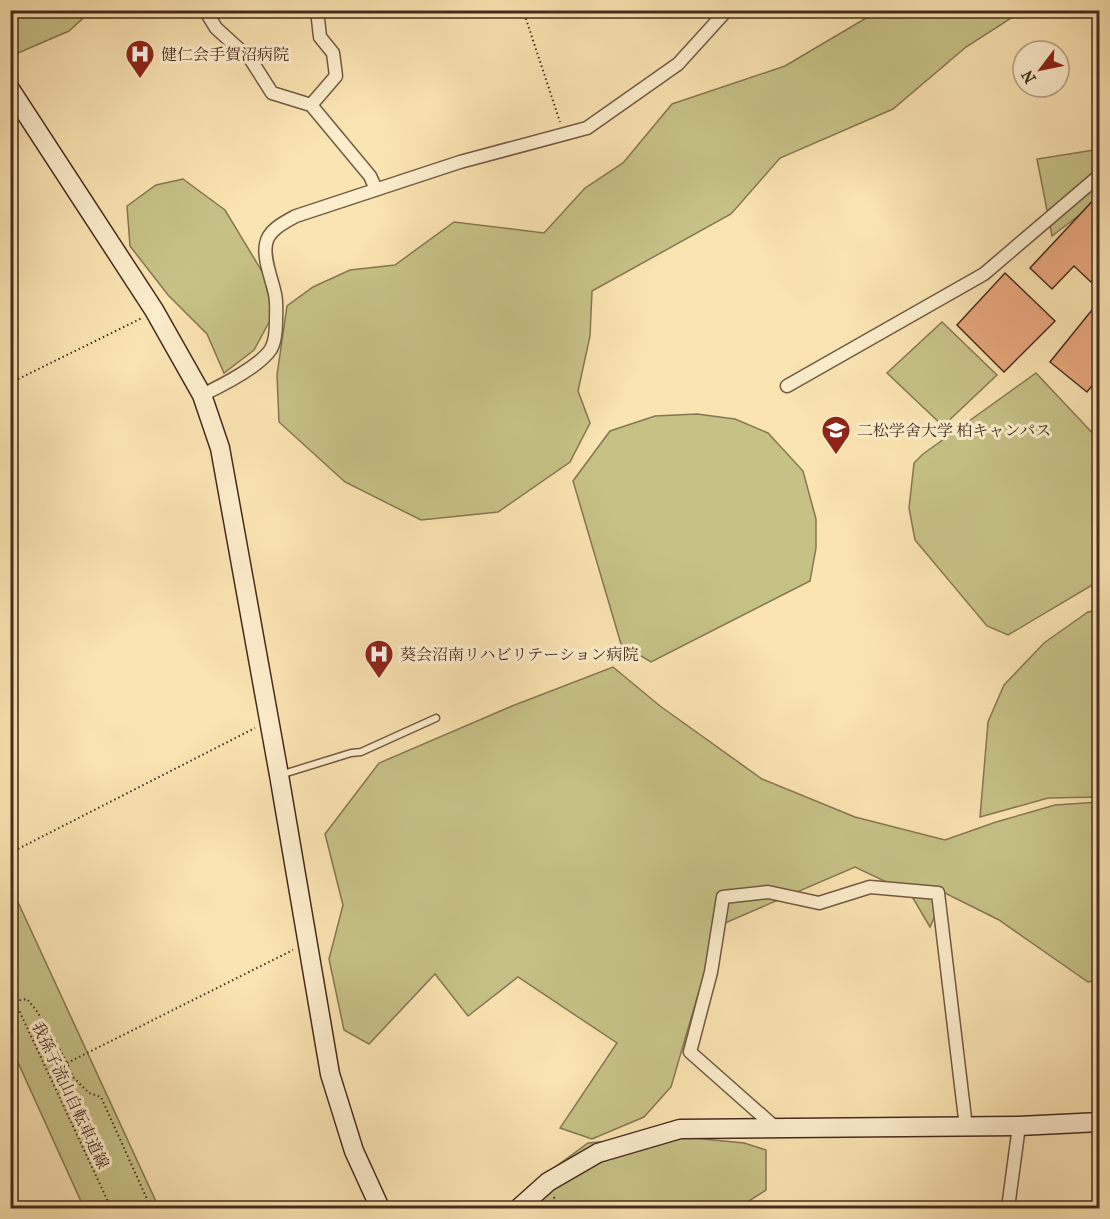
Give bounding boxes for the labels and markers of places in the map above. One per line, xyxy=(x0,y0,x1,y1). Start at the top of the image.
hospital icon: 健仁会手賀沼病院 xyxy=(124,38,156,80)
place label: 健仁会手賀沼病院 xyxy=(161,45,289,64)
school or university icon: 二松学舍大学 柏キャンパス xyxy=(820,414,852,456)
place label: 二松学舍大学 柏キャンパス xyxy=(857,421,1051,440)
hospital icon: 葵会沼南リハビリテーション病院 xyxy=(363,638,395,680)
place label: 葵会沼南リハビリテーション病院 xyxy=(400,645,639,664)

